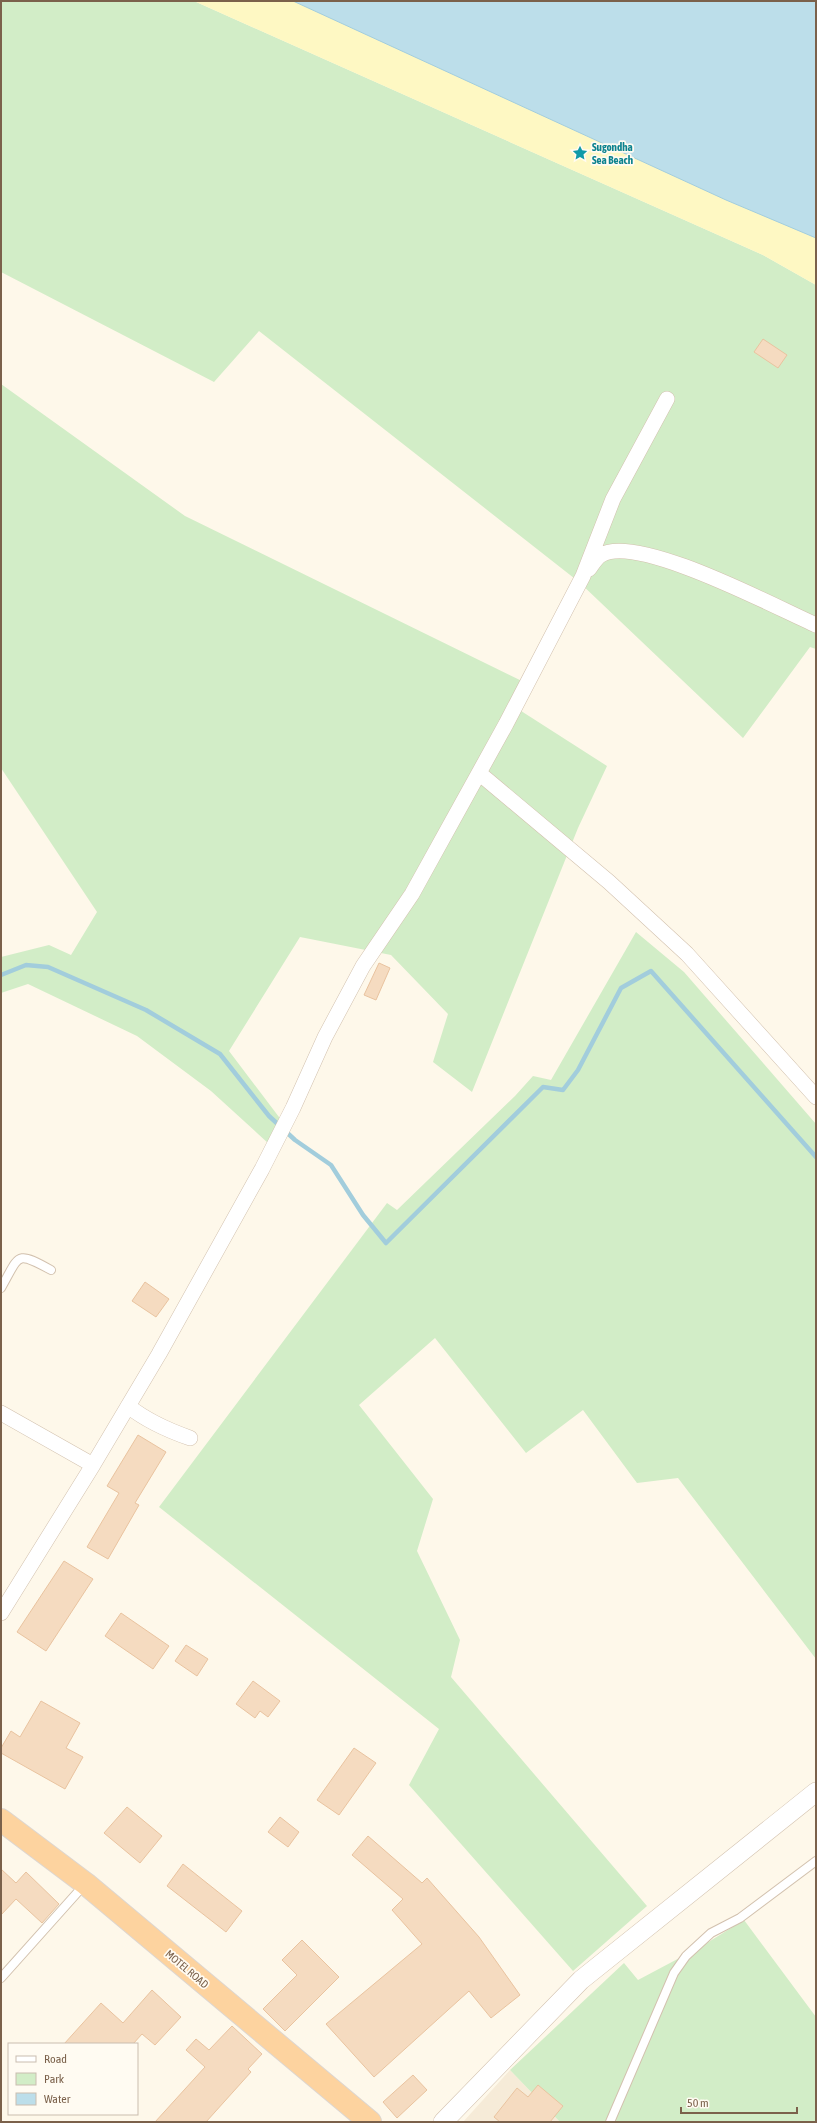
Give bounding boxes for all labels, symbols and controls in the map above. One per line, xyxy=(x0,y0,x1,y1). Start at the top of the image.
place label: Sugondha Sea Beach xyxy=(592,141,633,166)
place icon: Sugondha Sea Beach xyxy=(571,144,589,162)
street label: MOTEL ROAD xyxy=(163,1948,211,1990)
legend xyxy=(8,2043,138,2115)
text: Road xyxy=(44,2052,67,2066)
text: Park xyxy=(44,2072,65,2086)
scale bar xyxy=(681,2089,797,2115)
text: Water xyxy=(44,2092,71,2106)
text: 50 m xyxy=(687,2096,709,2110)

